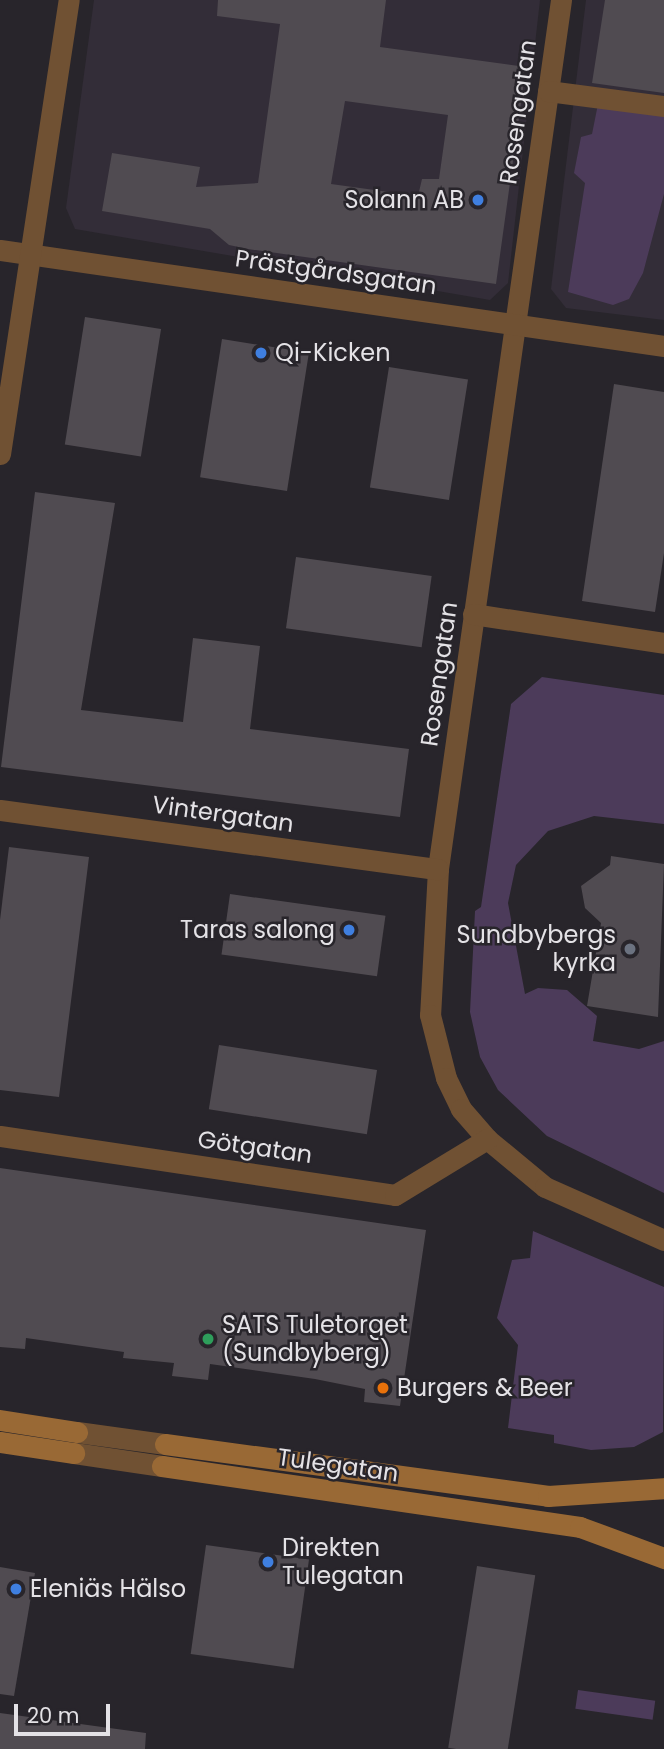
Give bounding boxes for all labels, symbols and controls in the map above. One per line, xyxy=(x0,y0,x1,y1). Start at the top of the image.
street label: Rosengatan xyxy=(494,38,542,186)
place label: Solann AB xyxy=(344,186,464,214)
marker: Solann AB xyxy=(470,192,486,208)
street label: Prästgårdsgatan xyxy=(233,244,439,300)
place label: Qi-Kicken xyxy=(275,339,390,367)
marker: Qi-Kicken xyxy=(253,345,269,361)
street label: Rosengatan xyxy=(415,600,463,748)
street label: Vintergatan xyxy=(150,790,296,838)
place label: Taras salong xyxy=(180,916,335,944)
place label: Sundbybergs kyrka xyxy=(456,921,616,977)
marker: Taras salong xyxy=(341,922,357,938)
marker: Sundbybergs kyrka xyxy=(622,941,638,957)
street label: Götgatan xyxy=(196,1125,314,1169)
place label: SATS Tuletorget (Sundbyberg) xyxy=(222,1311,408,1367)
marker: SATS Tuletorget (Sundbyberg) xyxy=(200,1331,216,1347)
place label: Burgers & Beer xyxy=(397,1374,573,1402)
marker: Burgers & Beer xyxy=(375,1380,391,1396)
street label: Tulegatan xyxy=(276,1442,400,1488)
place label: Direkten Tulegatan xyxy=(282,1534,404,1590)
marker: Direkten Tulegatan xyxy=(260,1554,276,1570)
place label: Eleniäs Hälso xyxy=(30,1575,186,1603)
marker: Eleniäs Hälso xyxy=(8,1581,24,1597)
scale bar xyxy=(18,1690,114,1734)
text: 20 m xyxy=(27,1701,80,1730)

